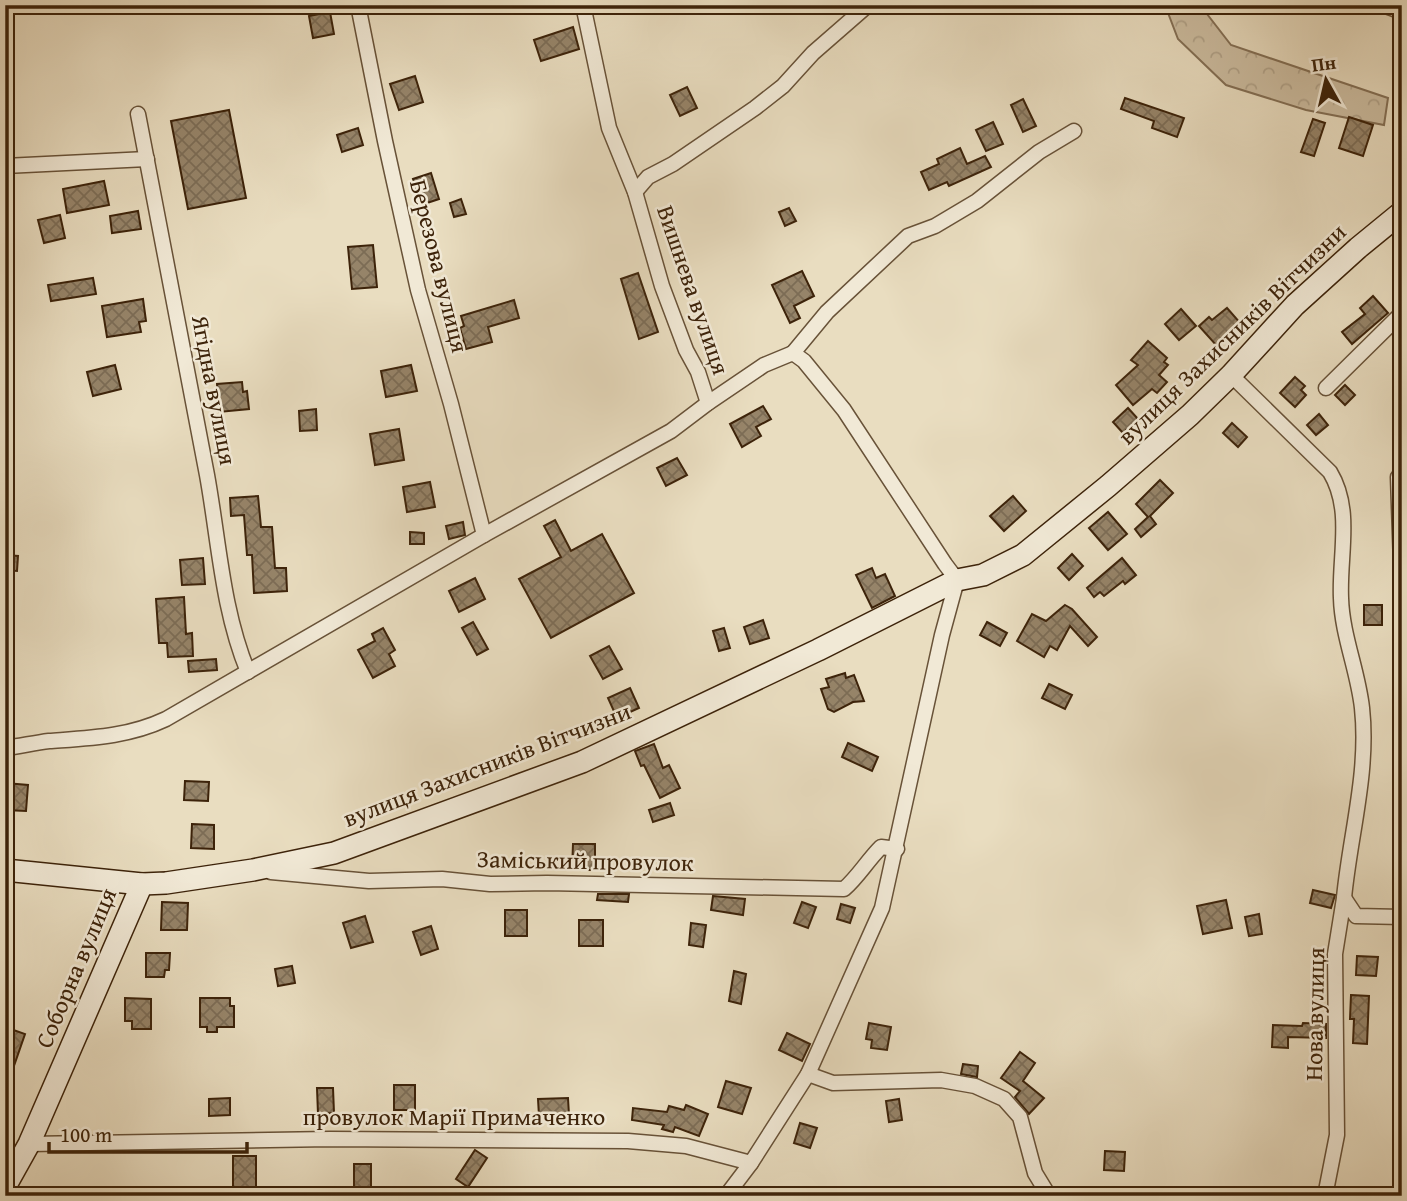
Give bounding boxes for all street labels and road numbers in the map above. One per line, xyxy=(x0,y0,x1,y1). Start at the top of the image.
street label: Березова вулиця xyxy=(401,176,478,356)
street label: Вишнева вулиця xyxy=(648,201,739,379)
street label: вулиця Захисників Вітчизни xyxy=(1110,215,1354,452)
street label: Ягідна вулиця xyxy=(183,311,246,468)
street label: вулиця Захисників Вітчизни xyxy=(338,693,636,836)
street label: Заміський провулок xyxy=(476,841,694,880)
street label: Соборна вулиця xyxy=(26,882,125,1053)
street label: Нова вулиця xyxy=(1296,947,1333,1081)
street label: провулок Марії Примаченко xyxy=(303,1099,605,1134)

